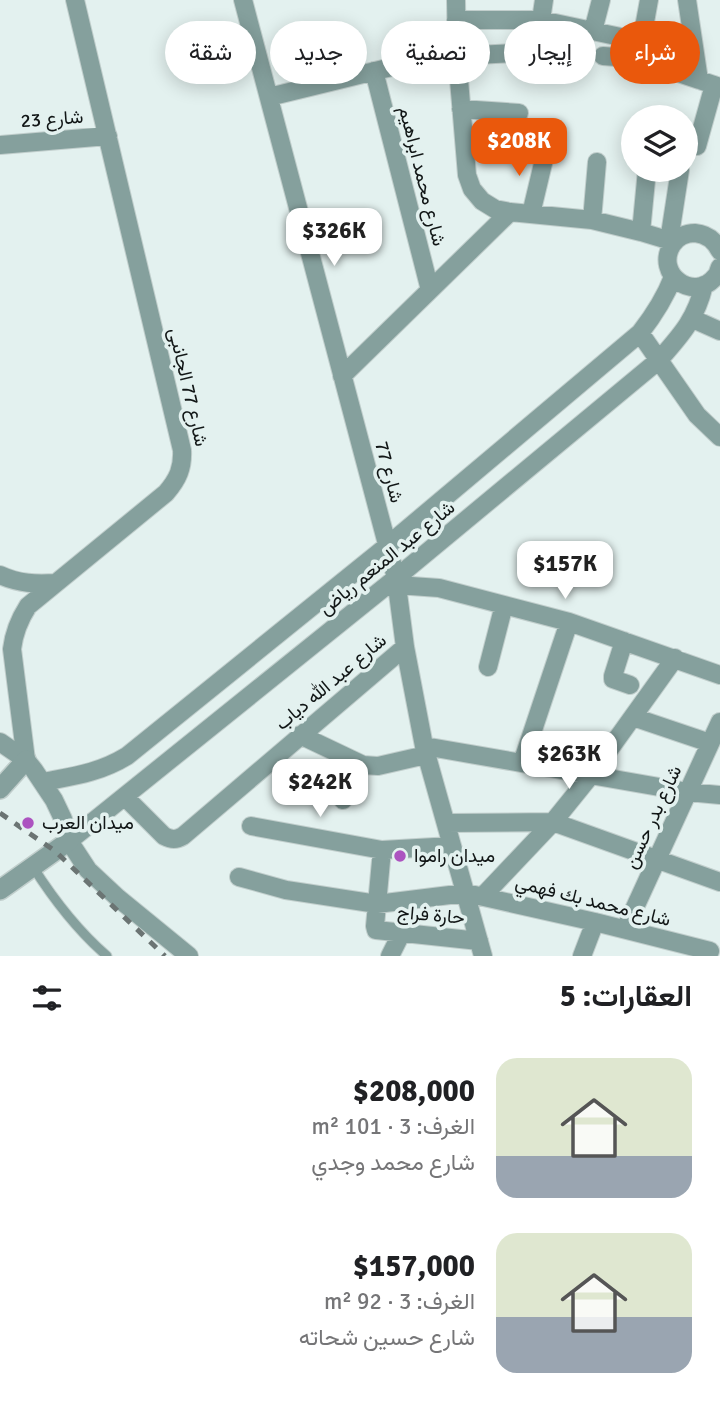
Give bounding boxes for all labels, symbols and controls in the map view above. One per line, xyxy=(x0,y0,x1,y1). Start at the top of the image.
chip: شقة xyxy=(165,21,256,84)
chip: جديد xyxy=(270,21,367,84)
chip: تصفية xyxy=(381,21,490,84)
chip: إيجار xyxy=(504,21,596,84)
chip: شراء xyxy=(610,21,700,84)
street label: شارع محمد ابراهيم xyxy=(393,104,451,248)
street label: شارع 23 xyxy=(20,105,84,133)
map controls xyxy=(621,105,698,182)
button: layers xyxy=(621,105,698,182)
pin: $208K xyxy=(470,118,568,178)
text: $208K xyxy=(487,126,551,155)
pin: $326K xyxy=(285,208,383,268)
text: $326K xyxy=(302,216,366,245)
street label: شارع 77 الجانبى xyxy=(163,325,213,449)
street label: شارع 77 xyxy=(369,438,409,506)
street label: شارع عبد المنعم رياض xyxy=(314,496,460,620)
pin: $157K xyxy=(516,542,614,601)
text: $157K xyxy=(533,549,597,578)
street label: شارع عبد الله دياب xyxy=(270,628,392,736)
pin: $263K xyxy=(520,732,618,791)
text: $263K xyxy=(537,739,601,768)
pin: $242K xyxy=(271,760,369,819)
street label: شارع بدر حسن xyxy=(619,762,687,872)
text: $242K xyxy=(288,767,352,796)
place label: ميدان العرب xyxy=(42,811,134,835)
marker: ميدان العرب xyxy=(20,815,36,831)
place label: ميدان راموا xyxy=(414,844,495,868)
marker: ميدان راموا xyxy=(392,848,408,864)
street label: شارع محمد بك فهمي xyxy=(512,870,673,935)
street label: حارة فراج xyxy=(396,900,466,930)
text: العقارات: 5 xyxy=(560,978,692,1015)
icon: filters xyxy=(28,979,66,1017)
text: $208,000 xyxy=(353,1073,475,1110)
icon: home xyxy=(552,1086,636,1170)
text: الغرف: 3 · 101 m² xyxy=(312,1112,475,1141)
text: شارع محمد وجدي xyxy=(311,1148,475,1177)
text: $157,000 xyxy=(353,1248,475,1285)
icon: home xyxy=(552,1261,636,1345)
text: الغرف: 3 · 92 m² xyxy=(324,1287,475,1316)
text: شارع حسين شحاته xyxy=(299,1323,475,1352)

